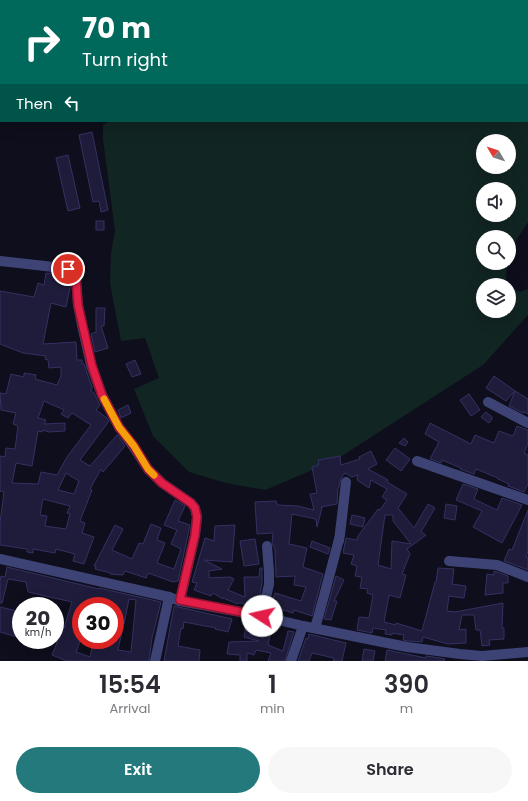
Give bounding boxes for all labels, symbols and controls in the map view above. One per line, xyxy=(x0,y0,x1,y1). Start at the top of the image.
text: 70 m xyxy=(82,9,151,48)
icon: right xyxy=(16,16,68,68)
text: Turn right xyxy=(82,47,168,72)
icon: left xyxy=(61,92,83,114)
text: Then xyxy=(16,93,53,114)
north arrow xyxy=(476,134,516,174)
map controls xyxy=(476,134,516,318)
button: sound xyxy=(476,182,516,222)
button: search xyxy=(476,230,516,270)
pin xyxy=(51,252,85,286)
icon: arrive xyxy=(57,258,79,280)
button: layers xyxy=(476,278,516,318)
position arrow xyxy=(241,595,283,637)
speed limit sign: 30 xyxy=(72,597,124,649)
text: 20 xyxy=(26,604,50,632)
text: km/h xyxy=(25,625,51,640)
text: 15:54 xyxy=(99,668,161,701)
text: 1 xyxy=(268,668,277,701)
text: 390 xyxy=(384,668,429,701)
text: Arrival xyxy=(110,699,150,718)
text: min xyxy=(260,699,285,718)
text: m xyxy=(400,699,413,718)
button: Exit xyxy=(16,747,260,793)
button: Share xyxy=(268,747,512,793)

